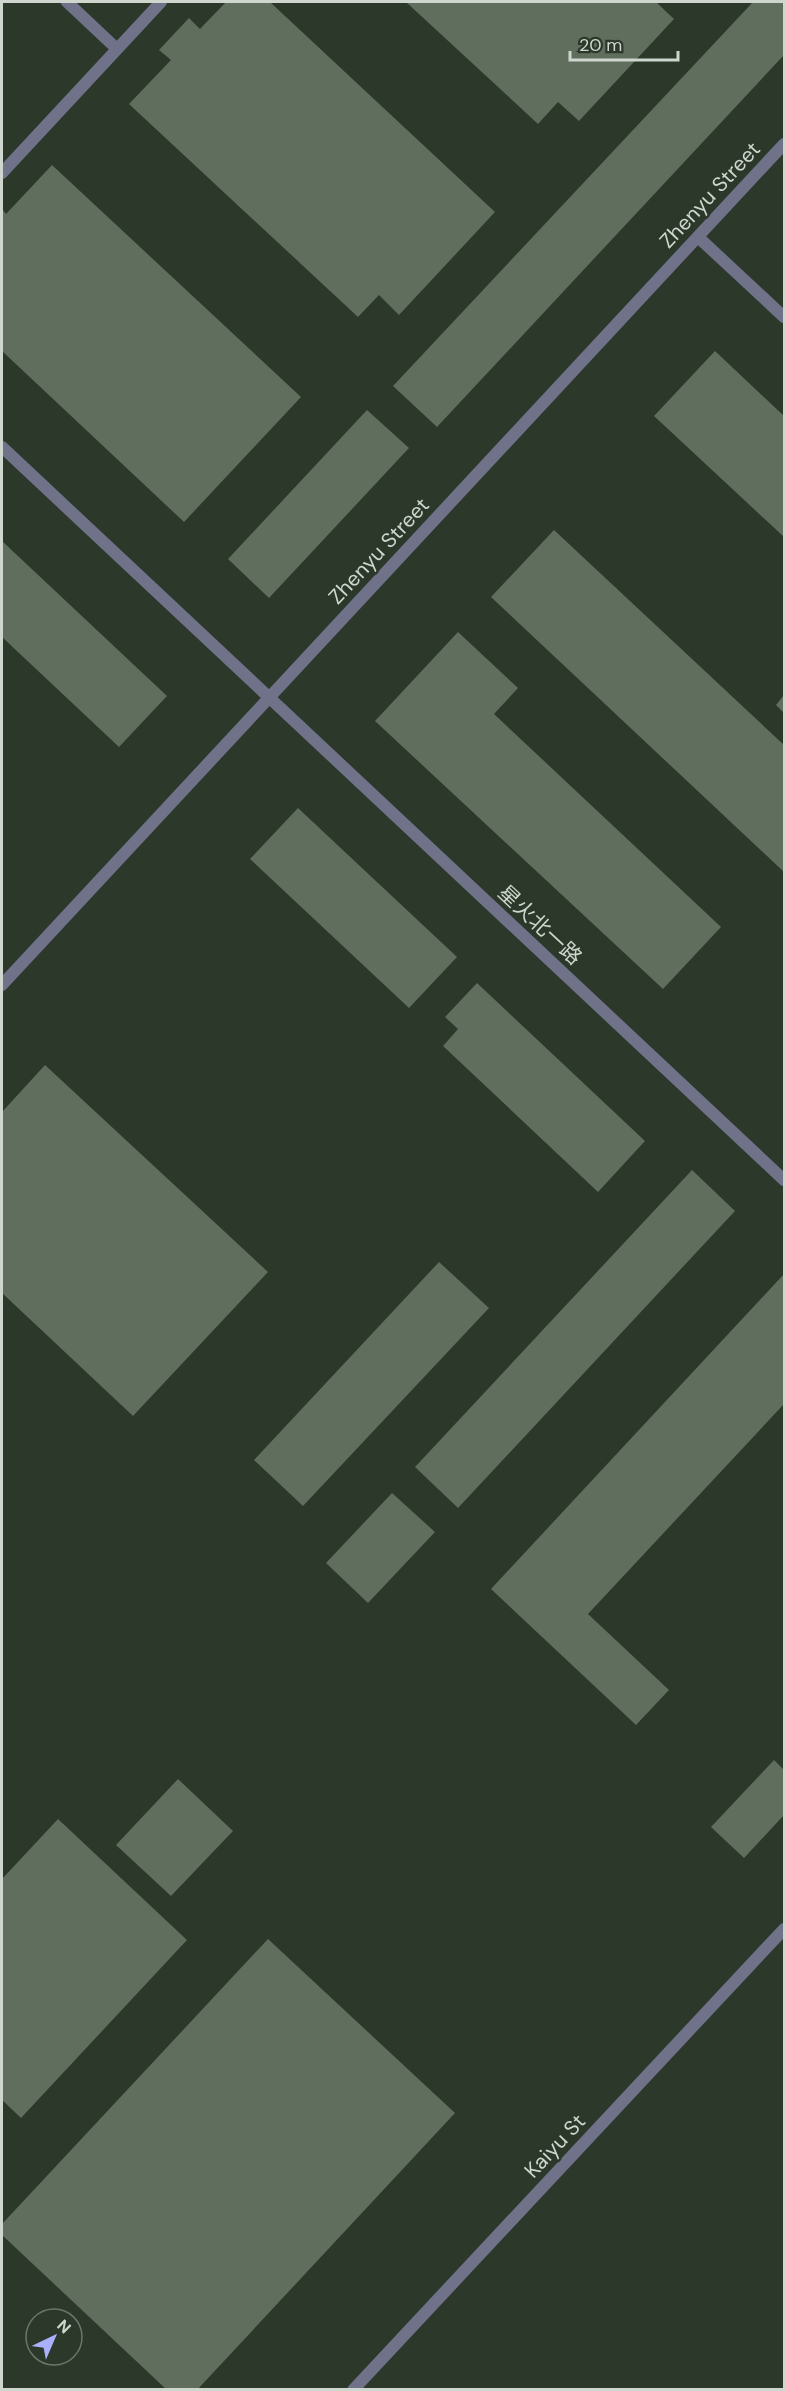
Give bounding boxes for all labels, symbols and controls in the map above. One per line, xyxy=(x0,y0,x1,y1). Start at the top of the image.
scale bar xyxy=(570,24,678,62)
text: 20 m xyxy=(579,33,622,57)
street label: Zhenyu Street xyxy=(653,136,767,254)
street label: Zhenyu Street xyxy=(322,492,436,610)
street label: 星火北一路 xyxy=(492,879,588,971)
street label: Kaiyu St xyxy=(518,2108,592,2184)
north arrow xyxy=(24,2307,84,2367)
text: N xyxy=(53,2315,76,2338)

